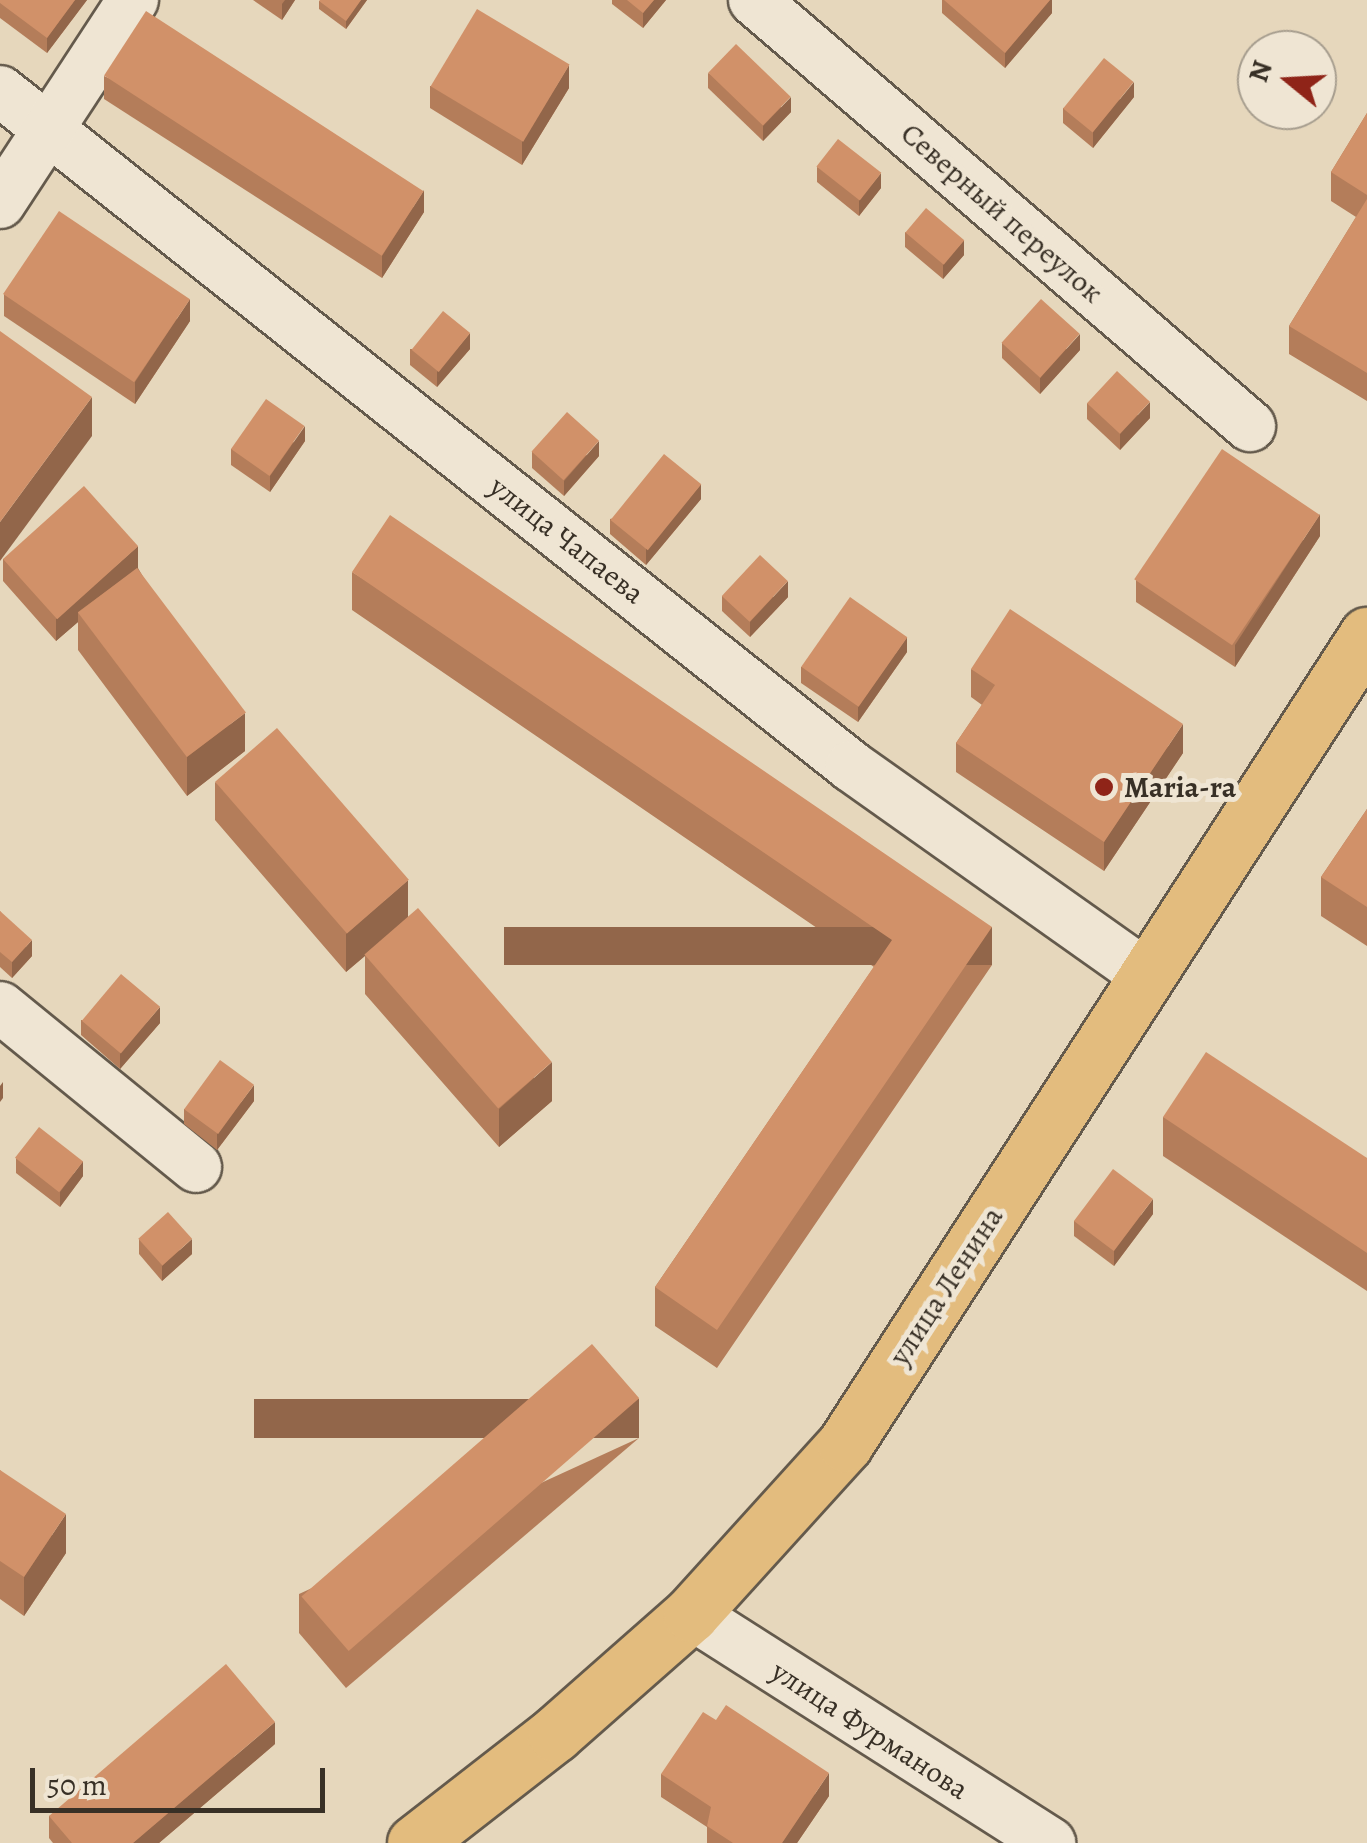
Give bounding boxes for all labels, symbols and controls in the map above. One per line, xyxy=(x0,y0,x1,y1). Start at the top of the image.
north arrow xyxy=(1237,30,1337,130)
text: N xyxy=(1239,56,1282,87)
street label: Северный переулок xyxy=(894,115,1110,311)
street label: улица Чапаева xyxy=(483,468,651,612)
place label: Maria-ra xyxy=(1124,769,1236,805)
marker: Maria-ra xyxy=(1093,776,1115,798)
street label: улица Ленина xyxy=(881,1200,1011,1372)
street label: улица Фурманова xyxy=(765,1653,975,1807)
scale bar xyxy=(35,1748,330,1810)
text: 50 m xyxy=(47,1765,107,1805)

